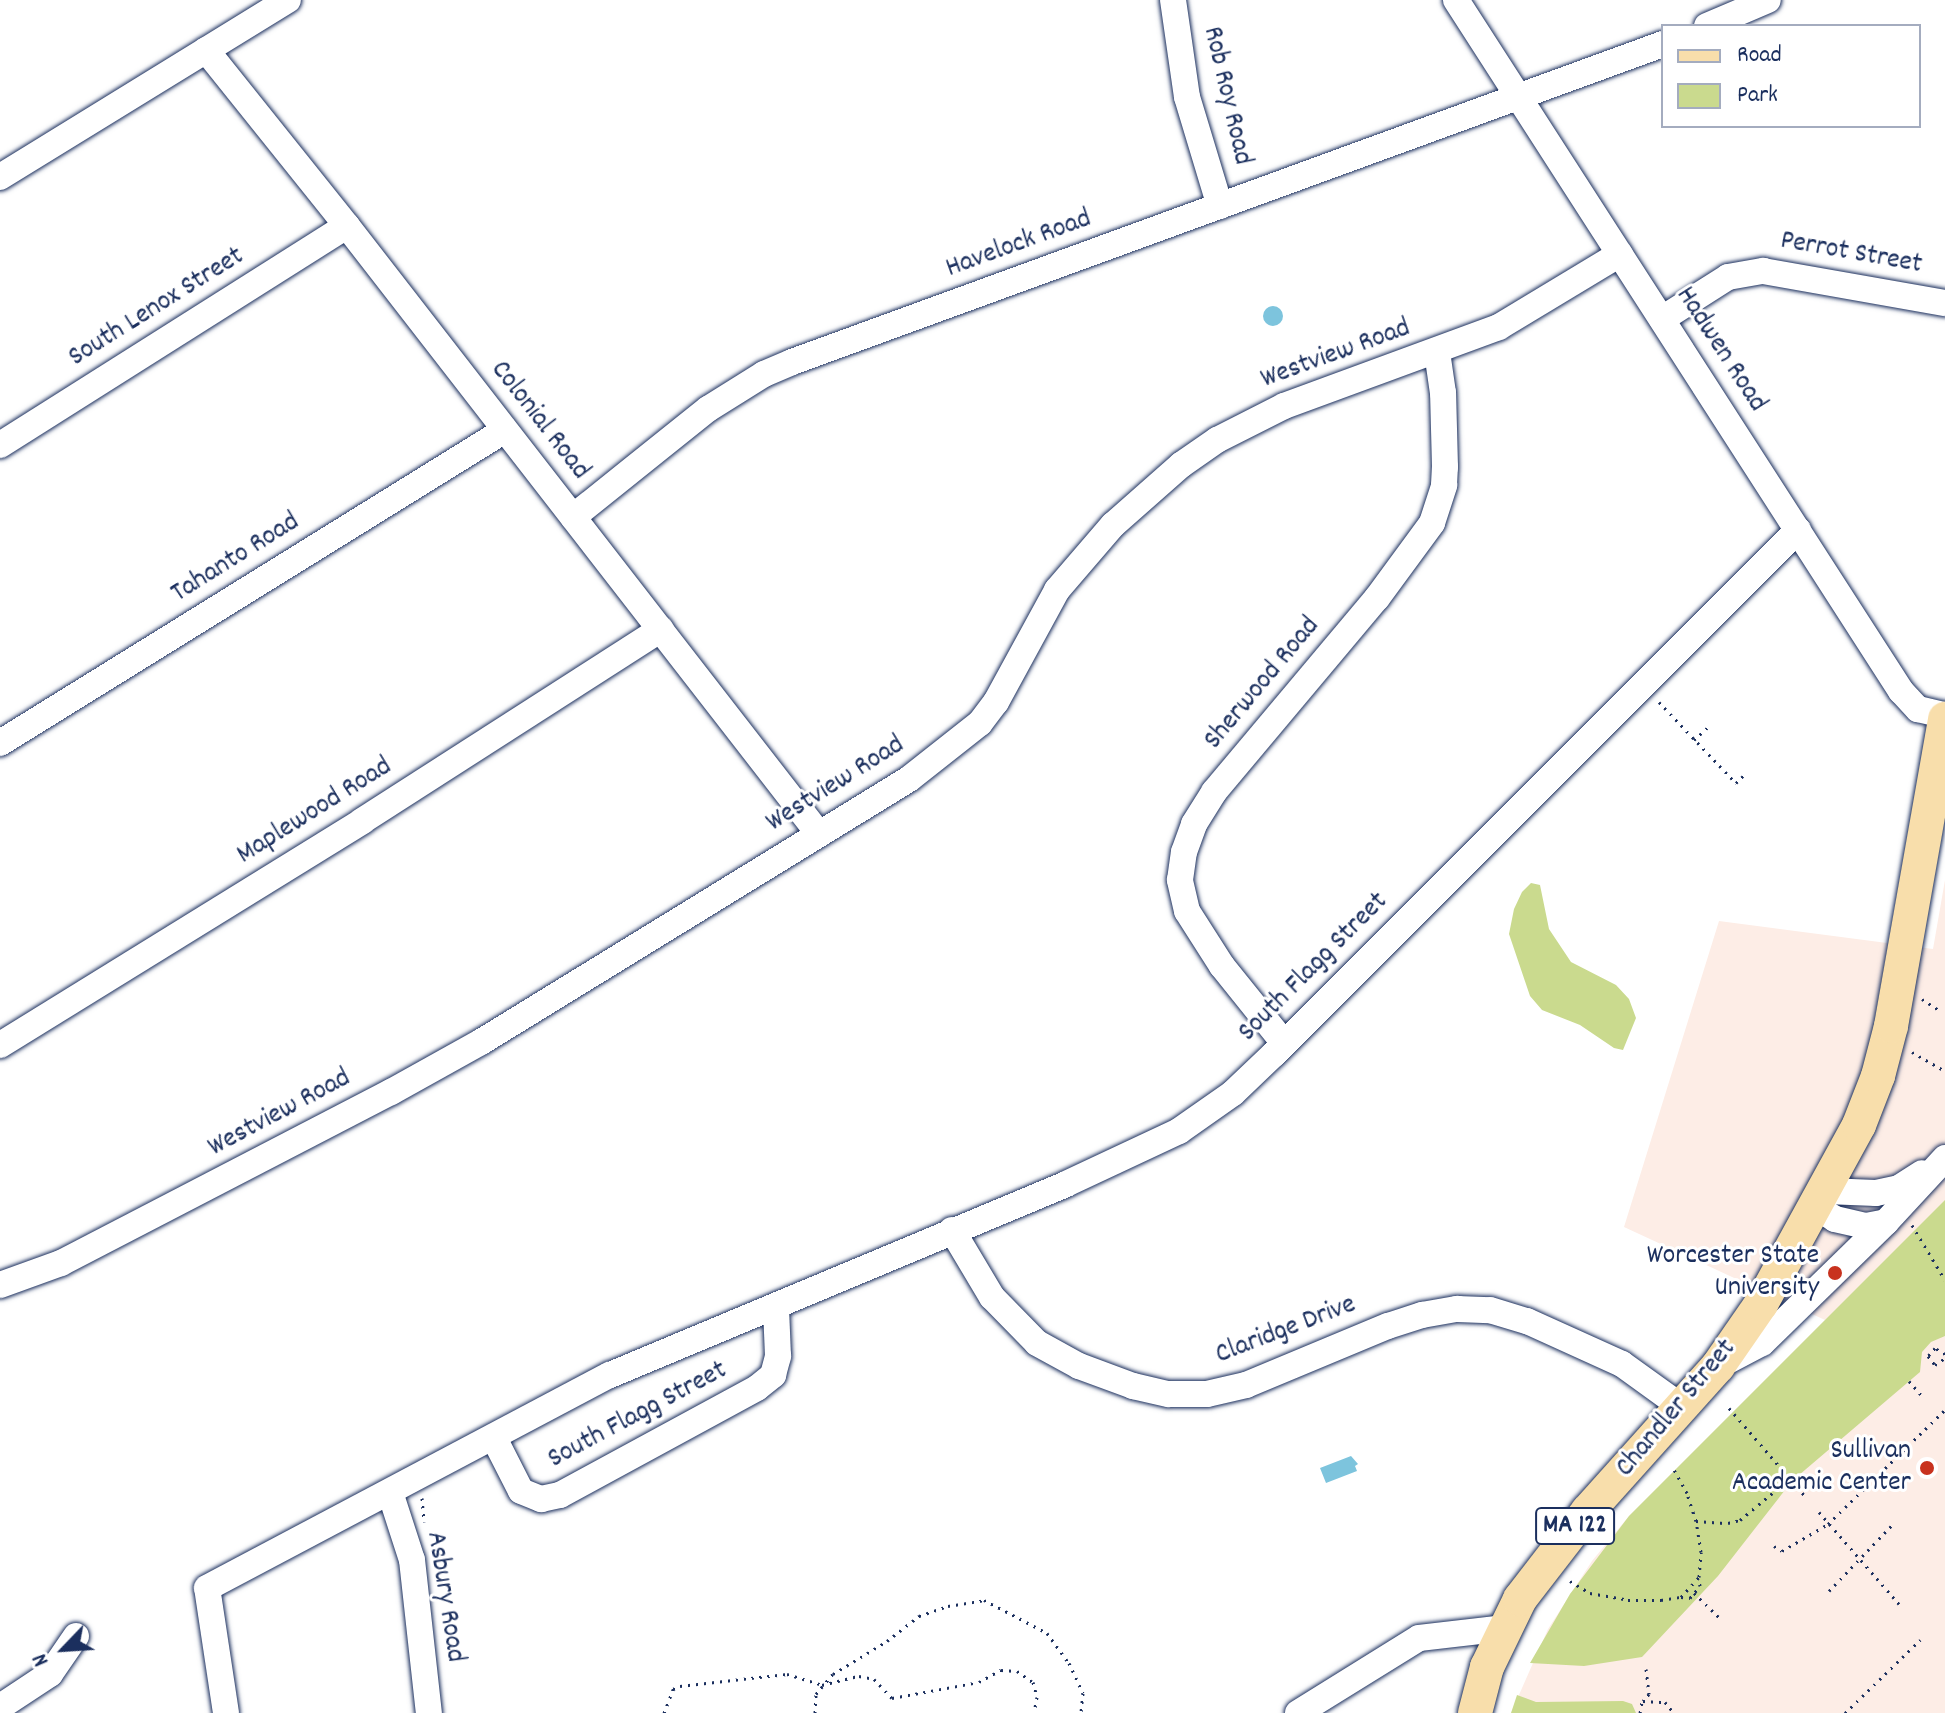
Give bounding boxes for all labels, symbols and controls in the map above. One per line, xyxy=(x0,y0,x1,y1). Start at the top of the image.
street label: Rob Roy Road xyxy=(1194,24,1258,168)
legend xyxy=(1661,24,1921,128)
text: Road xyxy=(1737,39,1782,73)
text: Park xyxy=(1737,79,1778,113)
street label: Havelock Road xyxy=(942,203,1096,287)
street label: Perrot Street xyxy=(1778,225,1924,283)
street label: South Lenox Street xyxy=(63,241,251,375)
street label: Hadwen Road xyxy=(1667,281,1773,419)
street label: Westview Road xyxy=(1257,312,1415,398)
street label: Colonial Road xyxy=(482,355,596,487)
street label: Tahanto Road xyxy=(166,506,306,612)
street label: Sherwood Road xyxy=(1198,611,1328,757)
street label: Westview Road xyxy=(761,729,911,841)
street label: Maplewood Road xyxy=(231,751,399,873)
street label: South Flagg Street xyxy=(1232,886,1396,1050)
street label: Westview Road xyxy=(203,1062,357,1166)
place label: Worcester State University xyxy=(1647,1240,1819,1306)
marker: Worcester State University xyxy=(1826,1264,1844,1282)
street label: Claridge Drive xyxy=(1211,1289,1361,1373)
street label: Chandler Street xyxy=(1610,1333,1744,1485)
street label: South Flagg Street xyxy=(543,1355,733,1477)
place label: Sullivan Academic Center xyxy=(1732,1435,1911,1501)
marker: Sullivan Academic Center xyxy=(1918,1459,1936,1477)
road number: MA 122 xyxy=(1535,1504,1615,1548)
street label: Asbury Road xyxy=(417,1529,471,1665)
north arrow xyxy=(24,1609,104,1689)
text: N xyxy=(25,1648,58,1671)

